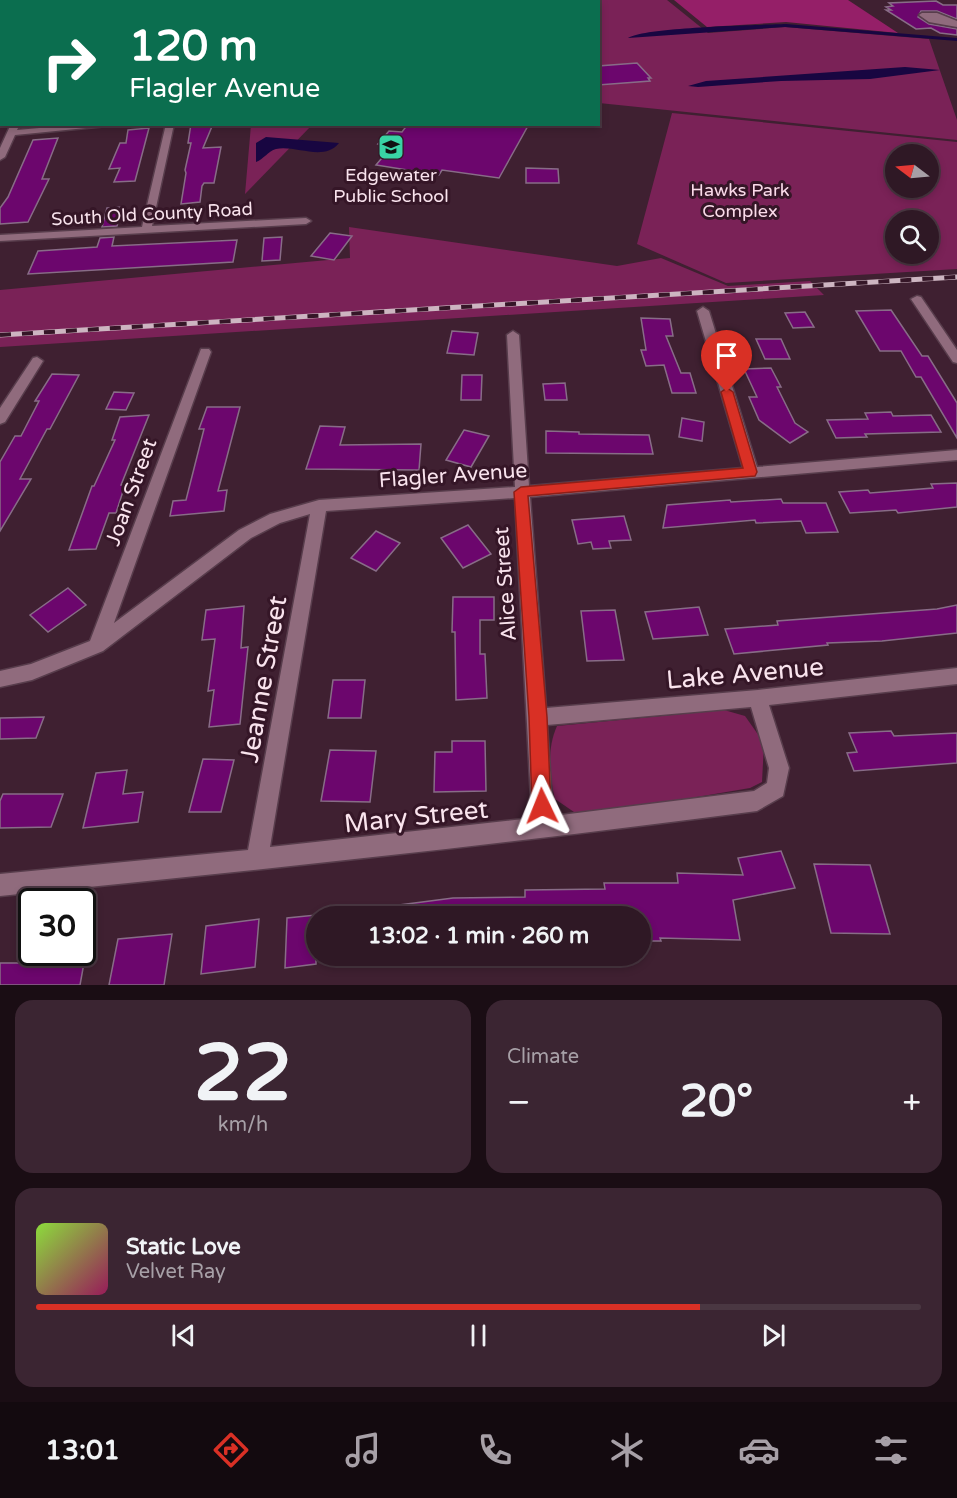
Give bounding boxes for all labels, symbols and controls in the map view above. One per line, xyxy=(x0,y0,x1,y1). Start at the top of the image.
text: 120 m xyxy=(129,21,258,72)
icon: right xyxy=(30,24,108,102)
text: Flagler Avenue xyxy=(129,72,320,105)
school or university icon: Edgewater Public School xyxy=(376,132,406,162)
north arrow xyxy=(885,144,939,198)
map controls xyxy=(885,144,939,264)
place label: Edgewater Public School xyxy=(333,164,449,207)
park label: Hawks Park Complex xyxy=(690,179,790,222)
street label: South Old County Road xyxy=(51,198,253,230)
button: search xyxy=(885,210,939,264)
pin xyxy=(701,330,752,392)
icon: arrive xyxy=(710,339,743,372)
street label: Joan Street xyxy=(100,435,162,549)
street label: Flagler Avenue xyxy=(378,458,528,493)
street label: Alice Street xyxy=(489,526,522,642)
street label: Jeanne Street xyxy=(234,593,293,765)
street label: Lake Avenue xyxy=(665,651,825,696)
position arrow xyxy=(510,774,574,838)
street label: Mary Street xyxy=(342,794,490,839)
speed limit sign: 30 xyxy=(18,888,96,966)
text: 13:02 · 1 min · 260 m xyxy=(368,923,589,949)
text: 22 xyxy=(194,1027,292,1121)
text: Climate xyxy=(507,1045,579,1069)
text: 20° xyxy=(680,1075,753,1129)
text: − xyxy=(507,1083,531,1122)
text: + xyxy=(902,1083,921,1122)
text: km/h xyxy=(218,1113,268,1137)
text: Static Love xyxy=(126,1234,241,1260)
text: Velvet Ray xyxy=(126,1260,226,1284)
icon: previous xyxy=(167,1319,200,1352)
icon: pause xyxy=(462,1319,495,1352)
icon: next xyxy=(757,1319,790,1352)
icon: directions xyxy=(210,1429,252,1471)
icon: music xyxy=(342,1429,384,1471)
icon: phone xyxy=(474,1429,516,1471)
icon: climate xyxy=(606,1429,648,1471)
icon: car xyxy=(738,1429,780,1471)
icon: filters xyxy=(870,1429,912,1471)
text: 13:01 xyxy=(45,1434,120,1467)

